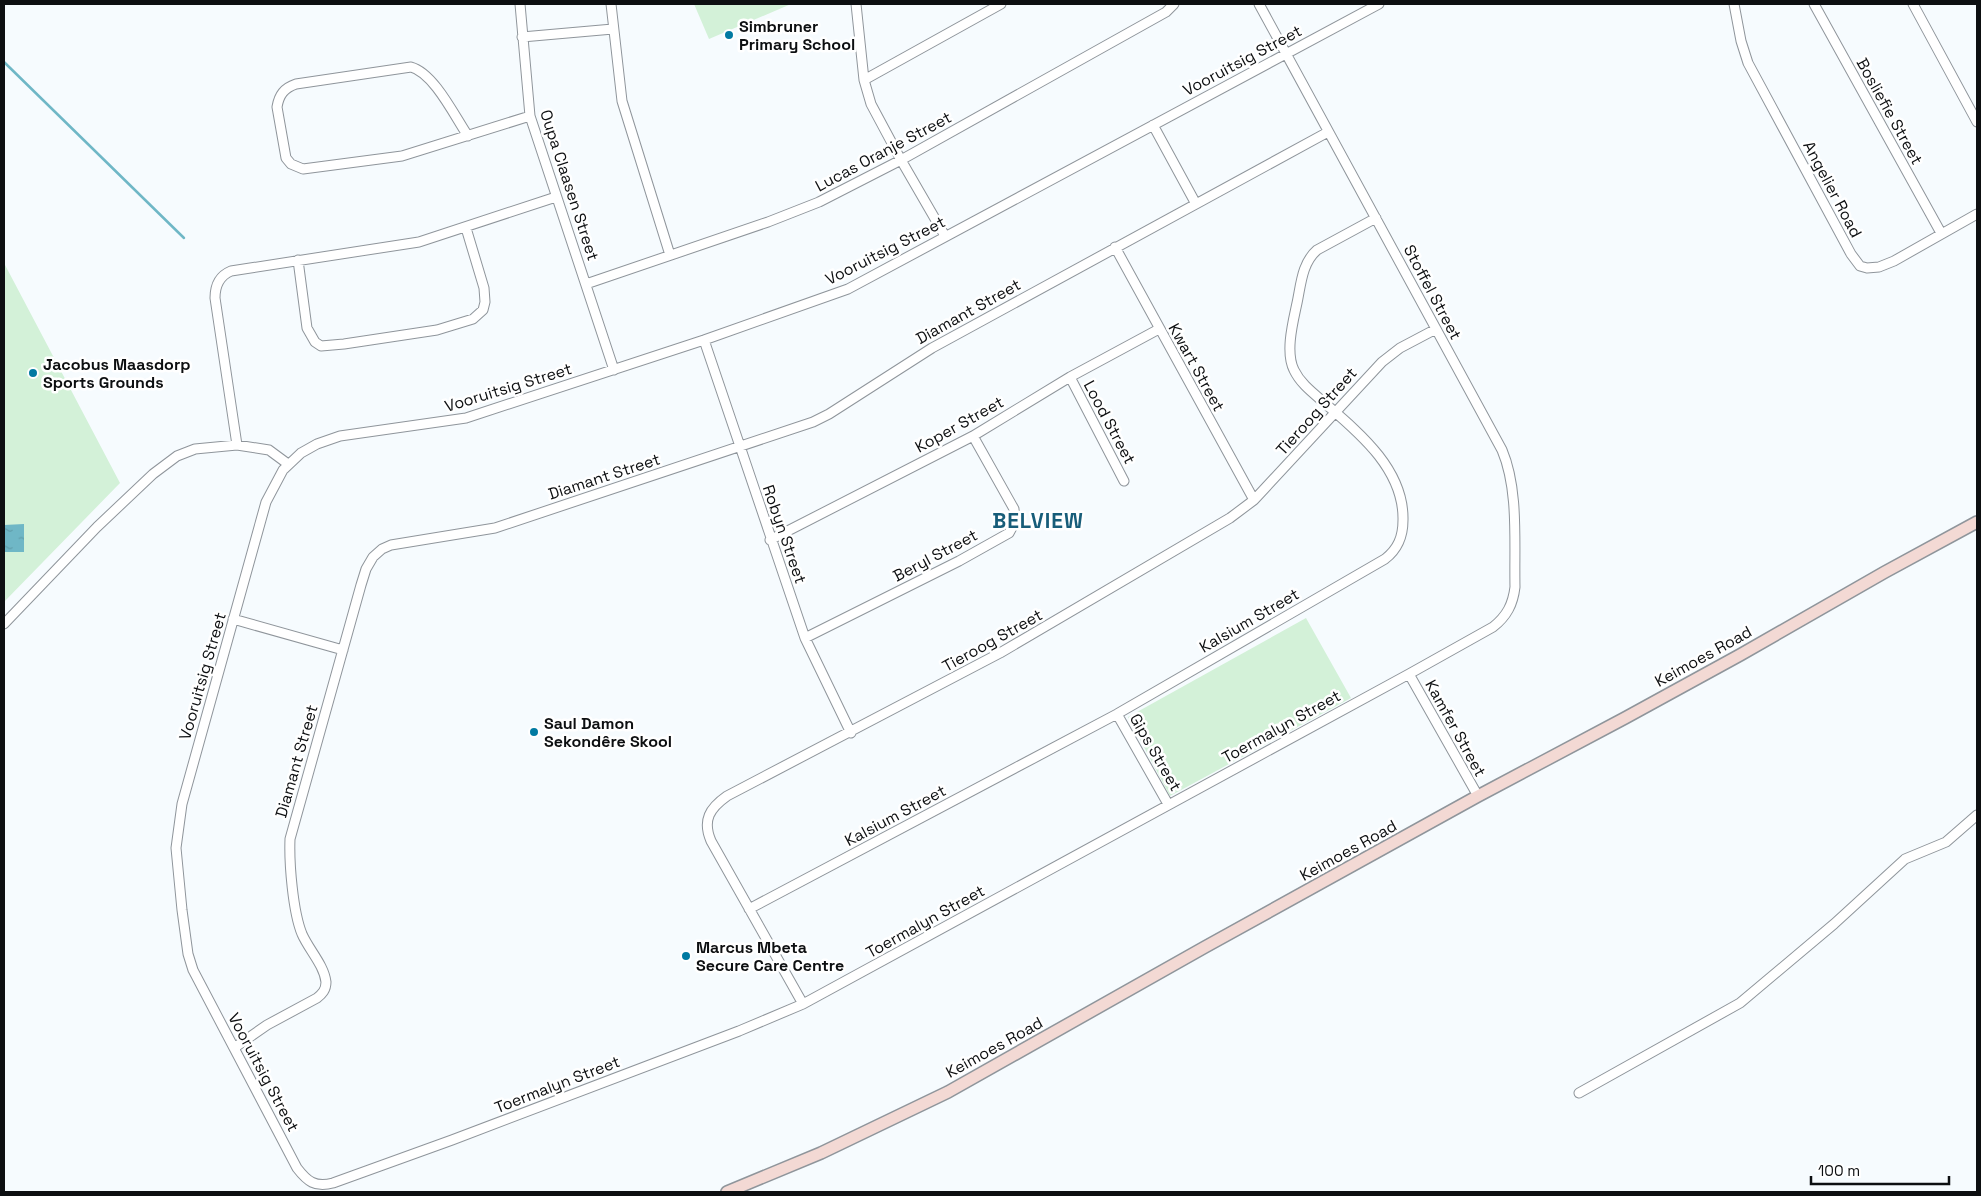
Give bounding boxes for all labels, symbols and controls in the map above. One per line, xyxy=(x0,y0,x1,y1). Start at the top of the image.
place label: Simbruner Primary School xyxy=(739,16,855,55)
street label: Vooruitsig Street xyxy=(1179,20,1305,101)
marker: Simbruner Primary School xyxy=(723,29,735,41)
street label: Bosliefie Street xyxy=(1852,54,1928,168)
street label: Oupa Claasen Street xyxy=(535,107,604,263)
street label: Lucas Oranje Street xyxy=(811,107,955,196)
street label: Angelier Road xyxy=(1798,137,1867,241)
street label: Vooruitsig Street xyxy=(822,211,949,290)
street label: Stoffel Street xyxy=(1399,241,1466,343)
street label: Diamant Street xyxy=(912,274,1024,349)
street label: Kwart Street xyxy=(1164,319,1229,415)
place label: Jacobus Maasdorp Sports Grounds xyxy=(43,354,190,393)
street label: Vooruitsig Street xyxy=(442,358,574,417)
street label: Tieroog Street xyxy=(1271,363,1361,460)
marker: Jacobus Maasdorp Sports Grounds xyxy=(27,367,39,379)
street label: Lood Street xyxy=(1079,377,1140,468)
street label: Koper Street xyxy=(911,391,1007,457)
street label: Diamant Street xyxy=(545,448,663,504)
street label: Robyn Street xyxy=(758,482,811,586)
district label: BELVIEW xyxy=(992,507,1084,534)
street label: Beryl Street xyxy=(889,524,981,586)
street label: Kalsium Street xyxy=(1196,583,1303,657)
street label: Tieroog Street xyxy=(938,604,1046,677)
street label: Vooruitsig Street xyxy=(174,610,231,742)
street label: Keimoes Road xyxy=(1651,621,1755,692)
street label: Kamfer Street xyxy=(1420,676,1491,780)
street label: Toermalyn Street xyxy=(1218,685,1344,768)
street label: Diamant Street xyxy=(270,702,323,820)
street label: Gips Street xyxy=(1125,710,1186,795)
place label: Saul Damon Sekondêre Skool xyxy=(544,713,672,752)
marker: Saul Damon Sekondêre Skool xyxy=(528,726,540,738)
street label: Kalsium Street xyxy=(841,780,950,851)
street label: Keimoes Road xyxy=(1296,815,1400,886)
street label: Toermalyn Street xyxy=(862,880,988,963)
place label: Marcus Mbeta Secure Care Centre xyxy=(696,937,844,976)
marker: Marcus Mbeta Secure Care Centre xyxy=(680,950,692,962)
street label: Vooruitsig Street xyxy=(223,1009,304,1135)
street label: Keimoes Road xyxy=(942,1012,1046,1083)
street label: Toermalyn Street xyxy=(491,1051,623,1118)
scale bar xyxy=(1811,1154,1948,1186)
text: 100 m xyxy=(1818,1161,1860,1180)

